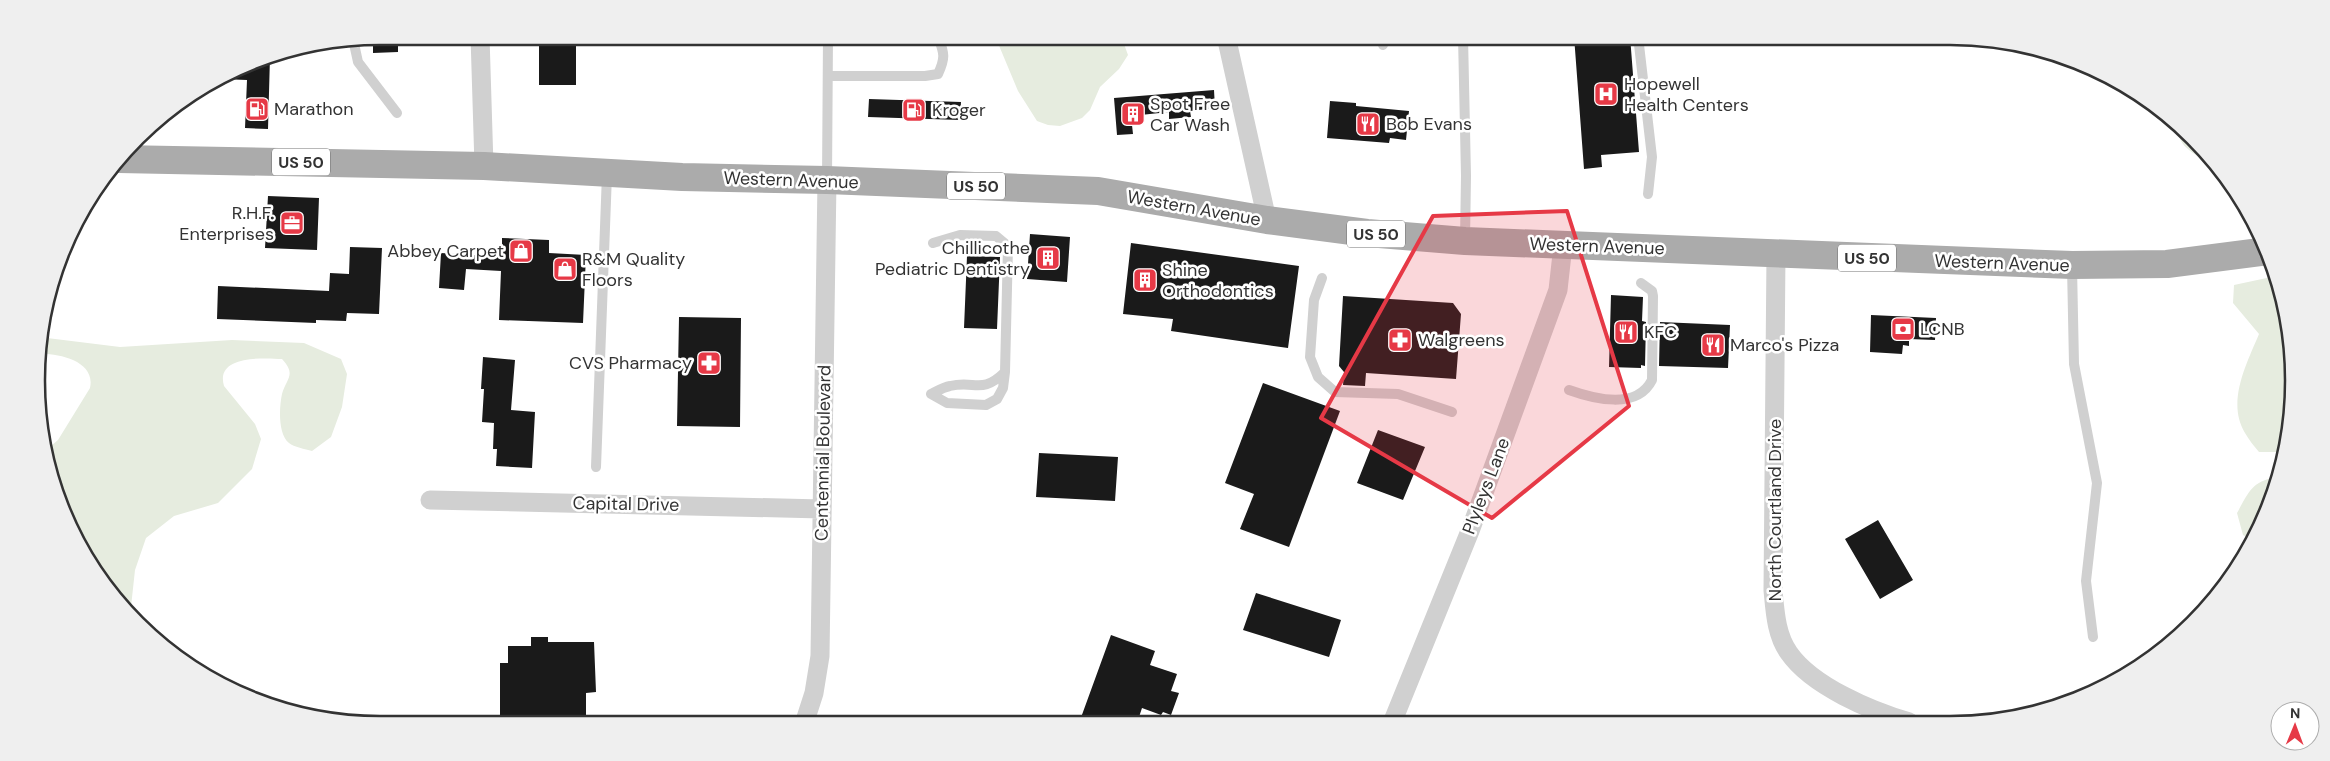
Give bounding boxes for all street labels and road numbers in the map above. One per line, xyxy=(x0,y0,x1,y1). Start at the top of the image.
road number: US 50 xyxy=(272,148,330,176)
street label: Western Avenue xyxy=(723,166,859,194)
road number: US 50 xyxy=(947,172,1005,200)
street label: Western Avenue xyxy=(1125,184,1263,232)
road number: US 50 xyxy=(1347,220,1405,248)
street label: Western Avenue xyxy=(1529,232,1665,260)
road number: US 50 xyxy=(1838,244,1896,272)
street label: Western Avenue xyxy=(1934,249,2070,277)
street label: Centennial Boulevard xyxy=(809,365,837,541)
street label: North Courtland Drive xyxy=(1763,419,1787,601)
street label: Plyleys Lane xyxy=(1457,434,1515,538)
street label: Capital Drive xyxy=(573,491,679,517)

